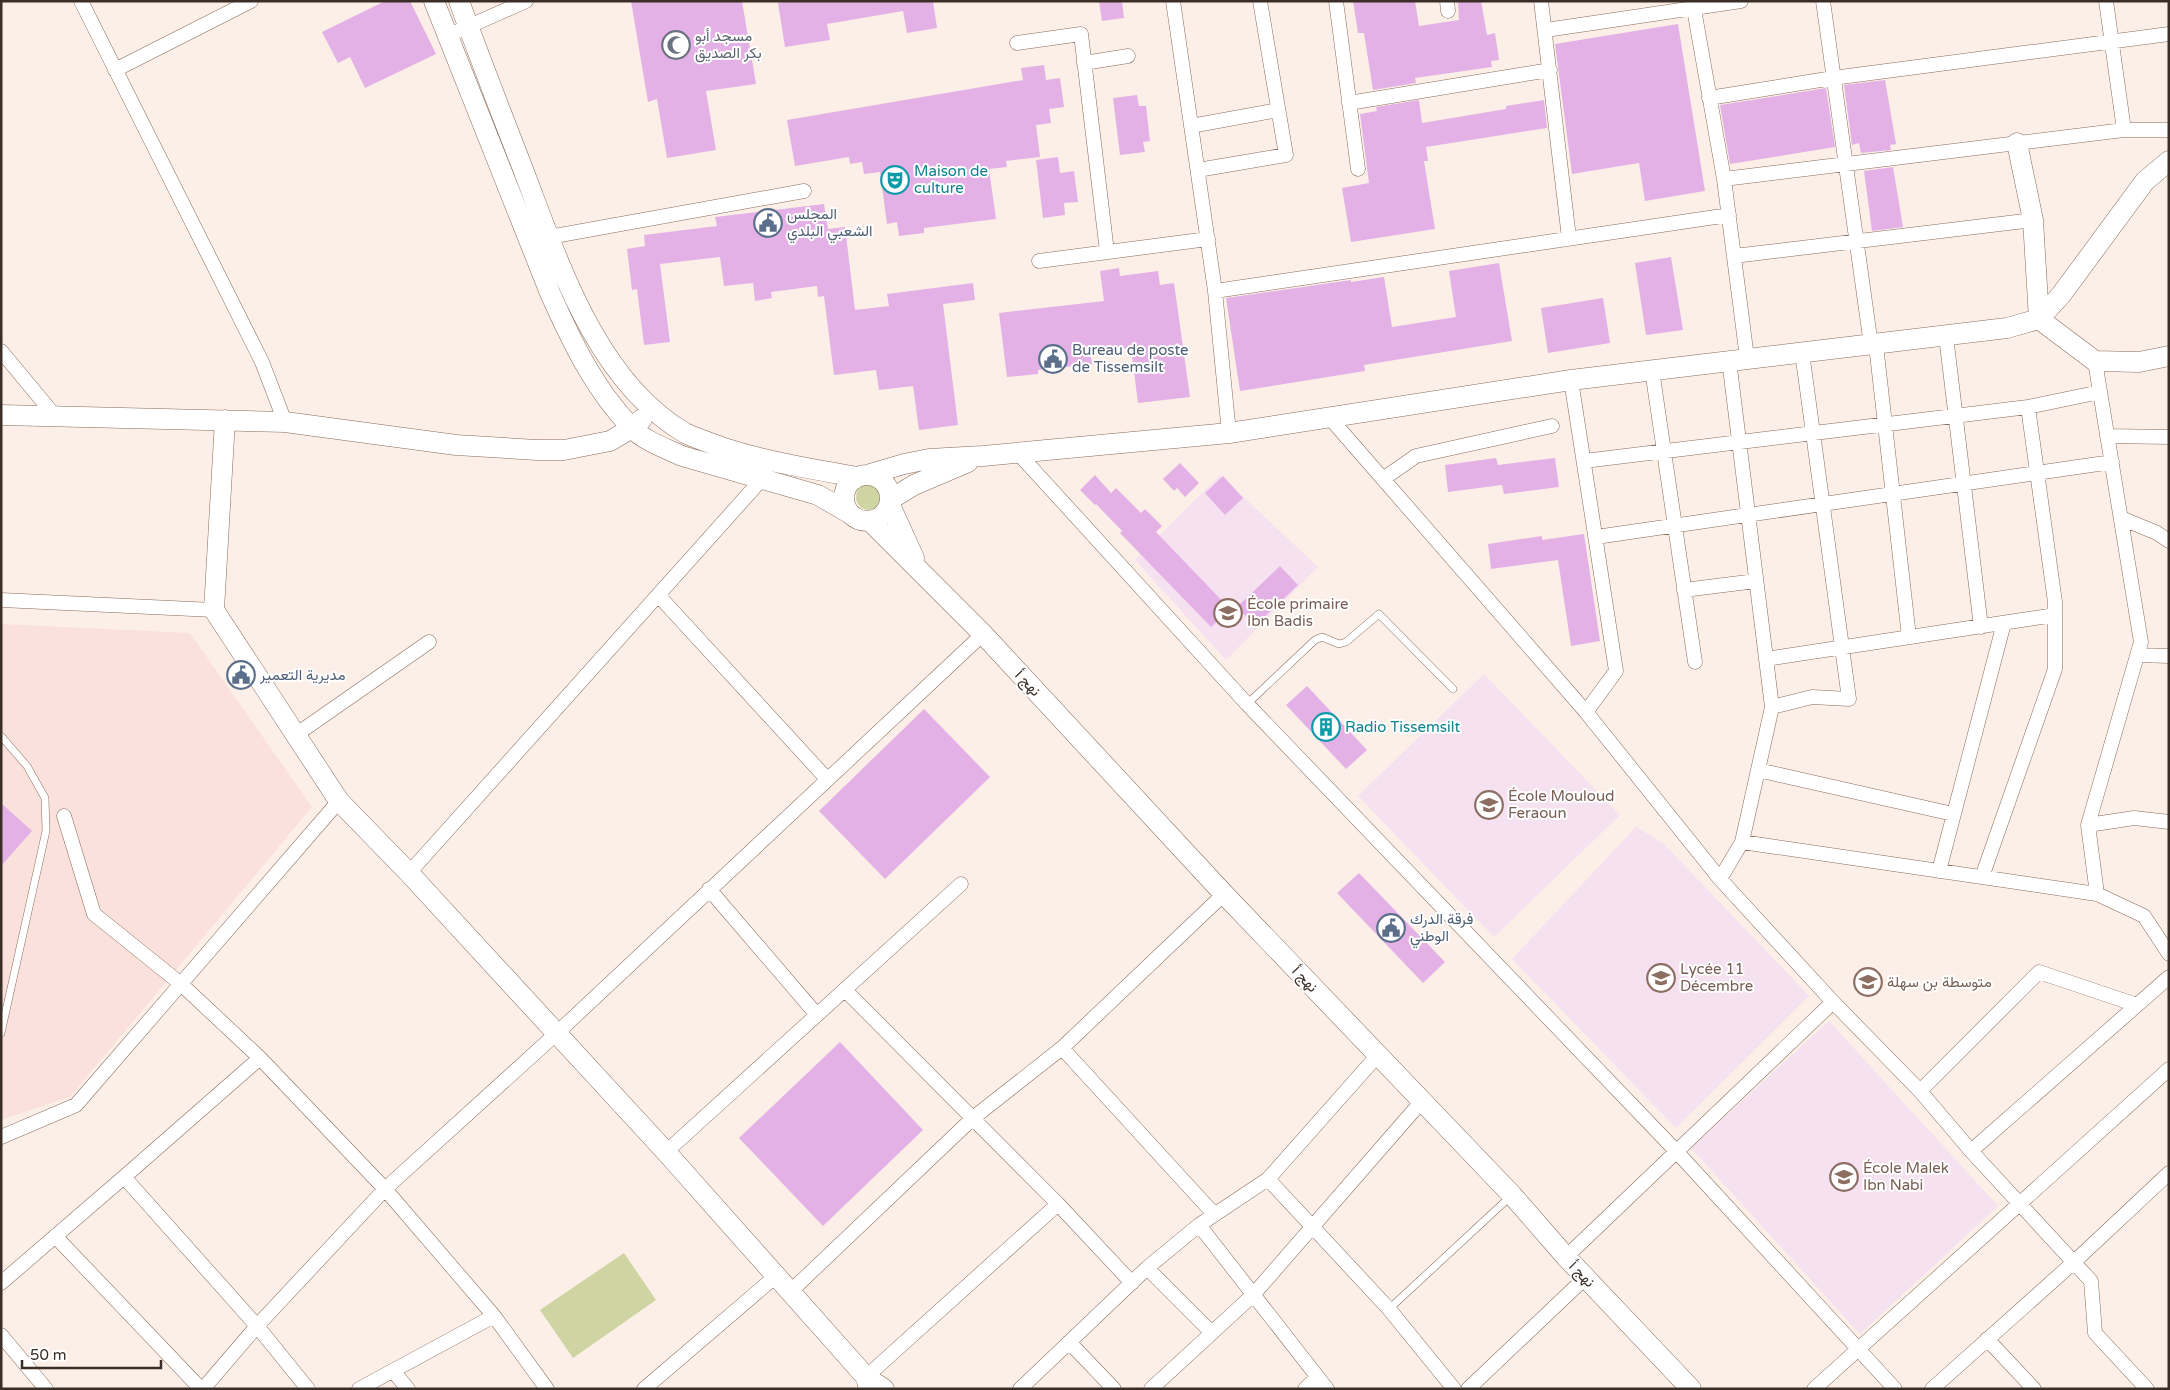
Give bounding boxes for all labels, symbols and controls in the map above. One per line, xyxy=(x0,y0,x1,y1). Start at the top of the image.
place label: مسجد أبو بكر الصديق xyxy=(695,27,762,63)
mosque icon: مسجد أبو بكر الصديق xyxy=(661,30,691,60)
place label: Maison de culture xyxy=(914,162,988,197)
theatre icon: Maison de culture xyxy=(880,165,910,195)
place label: المجلس الشعبي البلدي xyxy=(787,205,873,244)
public building icon: المجلس الشعبي البلدي xyxy=(753,208,783,238)
place label: Bureau de poste de Tissemsilt xyxy=(1072,341,1189,376)
public building icon: Bureau de poste de Tissemsilt xyxy=(1038,344,1068,374)
place label: École primaire Ibn Badis xyxy=(1247,595,1348,630)
school or university icon: École primaire Ibn Badis xyxy=(1213,598,1243,628)
public building icon: مديرية التعمير xyxy=(226,660,256,690)
place label: مديرية التعمير xyxy=(259,666,345,684)
street label: نهج أ xyxy=(1010,666,1045,701)
building icon: Radio Tissemsilt xyxy=(1311,712,1341,742)
place label: Radio Tissemsilt xyxy=(1345,718,1460,736)
place label: École Mouloud Feraoun xyxy=(1508,787,1615,822)
school or university icon: École Mouloud Feraoun xyxy=(1474,790,1504,820)
place label: فرقة الدرك الوطني xyxy=(1410,910,1473,949)
public building icon: فرقة الدرك الوطني xyxy=(1376,913,1406,943)
place label: Lycée 11 Décembre xyxy=(1680,960,1753,995)
street label: نهج أ xyxy=(1287,962,1322,997)
school or university icon: Lycée 11 Décembre xyxy=(1646,963,1676,993)
school or university icon: متوسطة بن سهلة xyxy=(1853,967,1883,997)
place label: متوسطة بن سهلة xyxy=(1887,973,1992,992)
place label: École Malek Ibn Nabi xyxy=(1863,1159,1949,1194)
school or university icon: École Malek Ibn Nabi xyxy=(1829,1162,1859,1192)
street label: نهج أ xyxy=(1564,1257,1599,1292)
scale bar xyxy=(22,1338,161,1370)
text: 50 m xyxy=(30,1346,67,1364)

